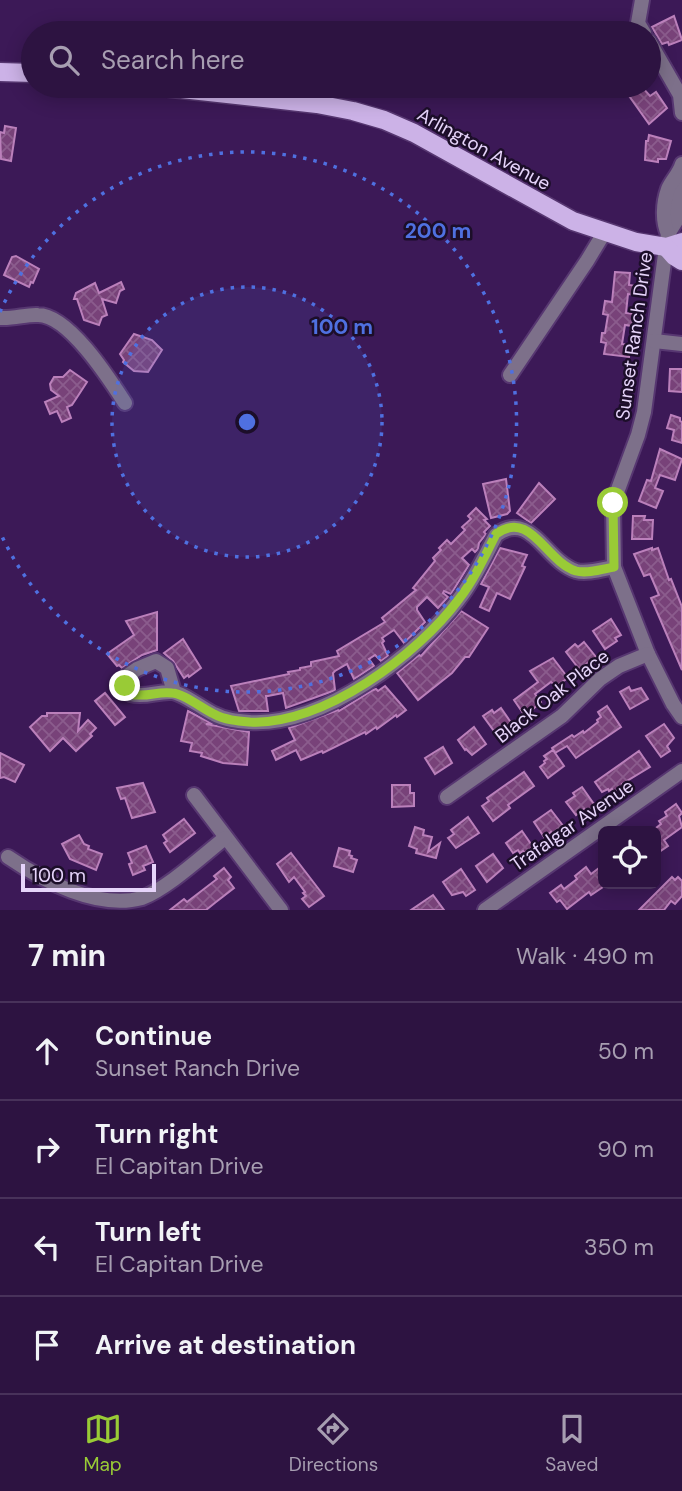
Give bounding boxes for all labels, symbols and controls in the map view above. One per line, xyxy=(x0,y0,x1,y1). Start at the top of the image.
search box xyxy=(21,21,661,98)
icon: search xyxy=(45,41,83,79)
text: Search here xyxy=(101,43,244,77)
street label: Arlington Avenue xyxy=(413,102,555,196)
text: 200 m xyxy=(405,217,471,245)
street label: Sunset Ranch Drive xyxy=(610,250,658,422)
text: 100 m xyxy=(311,313,373,341)
centre of rings xyxy=(235,410,259,434)
route start xyxy=(597,487,628,518)
street label: Black Oak Place xyxy=(490,644,614,748)
route end xyxy=(109,670,140,701)
street label: Trafalgar Avenue xyxy=(505,773,639,877)
map controls xyxy=(598,826,661,889)
button: locate xyxy=(598,826,661,889)
scale bar xyxy=(21,861,156,893)
text: 100 m xyxy=(32,863,86,888)
text: 7 min xyxy=(28,936,106,975)
text: Walk · 490 m xyxy=(516,941,654,971)
text: Continue xyxy=(95,1019,212,1053)
icon: ahead xyxy=(28,1032,66,1070)
text: 50 m xyxy=(598,1036,654,1066)
text: Sunset Ranch Drive xyxy=(95,1053,300,1083)
text: Turn right xyxy=(95,1117,219,1151)
icon: right xyxy=(28,1130,66,1168)
text: 90 m xyxy=(597,1134,654,1164)
text: El Capitan Drive xyxy=(95,1151,263,1181)
text: Turn left xyxy=(95,1215,202,1249)
icon: left xyxy=(28,1228,66,1266)
text: 350 m xyxy=(584,1232,654,1262)
text: El Capitan Drive xyxy=(95,1249,263,1279)
icon: arrive xyxy=(28,1326,66,1364)
text: Arrive at destination xyxy=(95,1328,356,1362)
tab: Map xyxy=(84,1410,122,1477)
tab: Directions xyxy=(289,1410,378,1477)
tab: Saved xyxy=(545,1410,598,1477)

